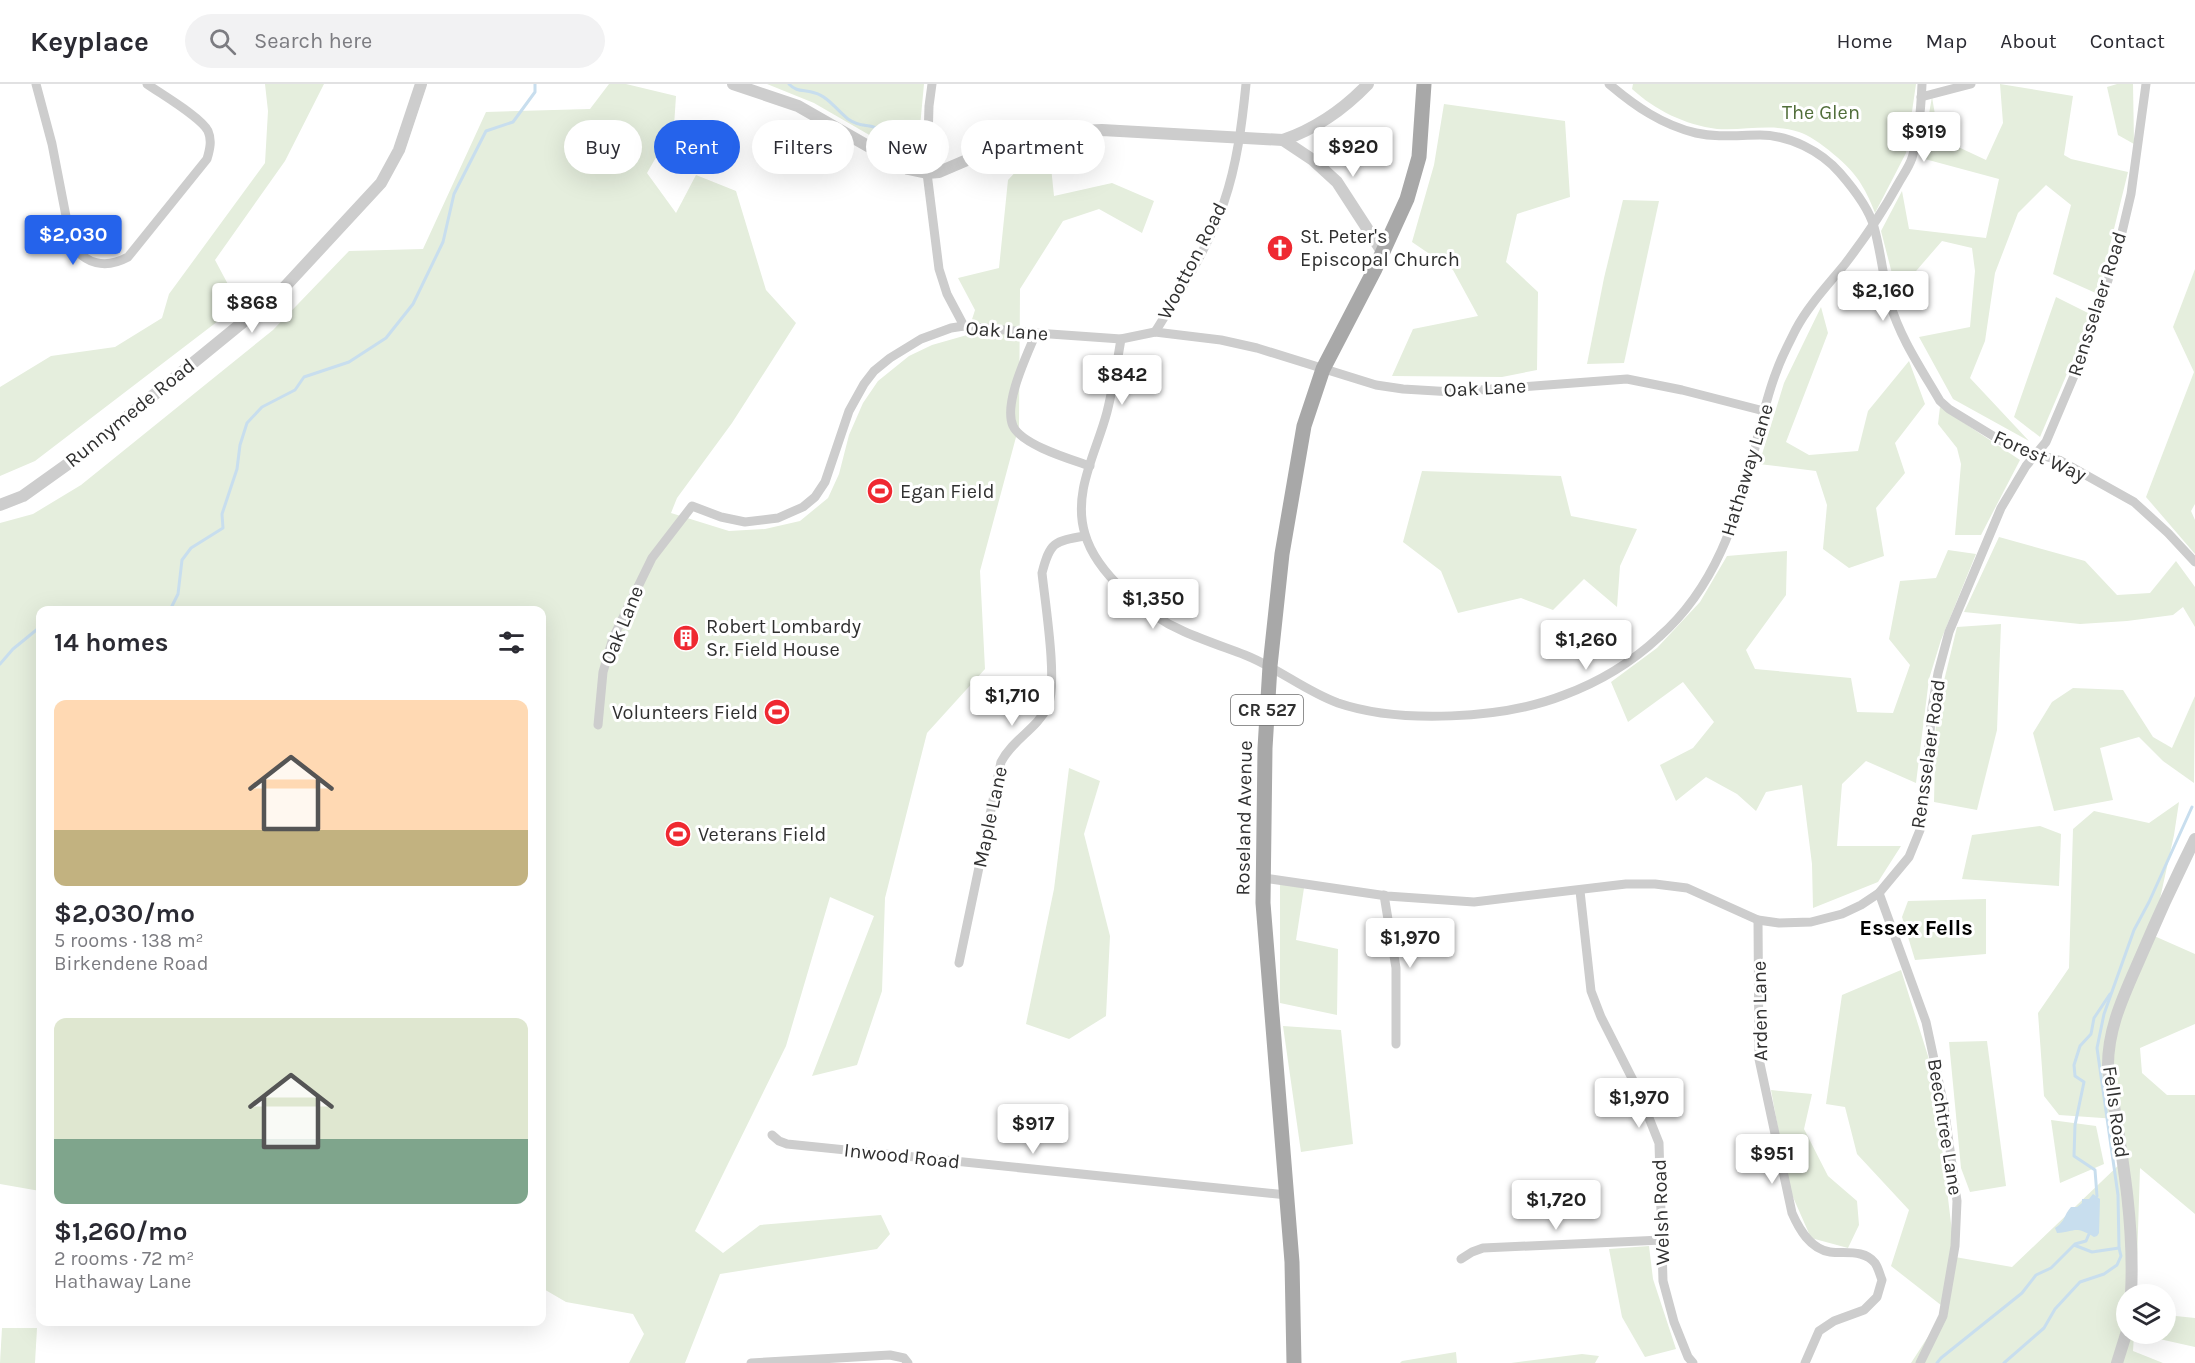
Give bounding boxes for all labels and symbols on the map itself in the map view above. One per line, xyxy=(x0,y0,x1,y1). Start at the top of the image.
park label: The Glen xyxy=(1782,101,1860,124)
pin: $919 xyxy=(1888,112,1960,163)
pin: $920 xyxy=(1317,127,1389,178)
street label: Wootton Road xyxy=(1153,199,1231,323)
pin: $2,030 xyxy=(24,215,122,266)
place label: St. Peter's Episcopal Church xyxy=(1300,225,1460,271)
street label: Rensselaer Road xyxy=(2063,229,2131,379)
church icon: St. Peter's Episcopal Church xyxy=(1265,233,1295,263)
pin: $2,160 xyxy=(1834,271,1932,322)
pin: $868 xyxy=(216,283,288,334)
street label: Oak Lane xyxy=(965,317,1049,345)
street label: Runnymede Road xyxy=(61,354,199,472)
pin: $842 xyxy=(1086,355,1158,406)
street label: Oak Lane xyxy=(1443,374,1527,402)
street label: Hathaway Lane xyxy=(1716,401,1778,539)
street label: Forest Way xyxy=(1990,425,2090,487)
sports icon: Egan Field xyxy=(865,476,895,506)
place label: Egan Field xyxy=(900,480,995,503)
pin: $1,350 xyxy=(1104,579,1202,630)
street label: Oak Lane xyxy=(596,582,648,668)
place label: Robert Lombardy Sr. Field House xyxy=(706,615,861,661)
pin: $1,260 xyxy=(1537,620,1635,671)
building icon: Robert Lombardy Sr. Field House xyxy=(671,623,701,653)
pin: $1,710 xyxy=(963,676,1061,727)
street label: Rensselaer Road xyxy=(1906,678,1950,830)
road number: CR 527 xyxy=(1231,695,1303,725)
sports icon: Volunteers Field xyxy=(762,697,792,727)
place label: Volunteers Field xyxy=(612,701,758,724)
street label: Roseland Avenue xyxy=(1231,740,1257,896)
street label: Maple Lane xyxy=(968,764,1012,870)
sports icon: Veterans Field xyxy=(663,819,693,849)
place label: Veterans Field xyxy=(698,823,826,846)
district label: Essex Fells xyxy=(1859,915,1973,941)
pin: $1,970 xyxy=(1361,918,1459,969)
street label: Arden Lane xyxy=(1748,961,1772,1061)
street label: Beechtree Lane xyxy=(1923,1057,1967,1197)
street label: Fells Road xyxy=(2098,1064,2134,1160)
pin: $1,970 xyxy=(1590,1078,1688,1129)
pin: $917 xyxy=(997,1104,1069,1155)
pin: $951 xyxy=(1736,1134,1808,1185)
street label: Inwood Road xyxy=(843,1138,961,1174)
street label: Welsh Road xyxy=(1648,1158,1674,1266)
pin: $1,720 xyxy=(1507,1180,1605,1231)

